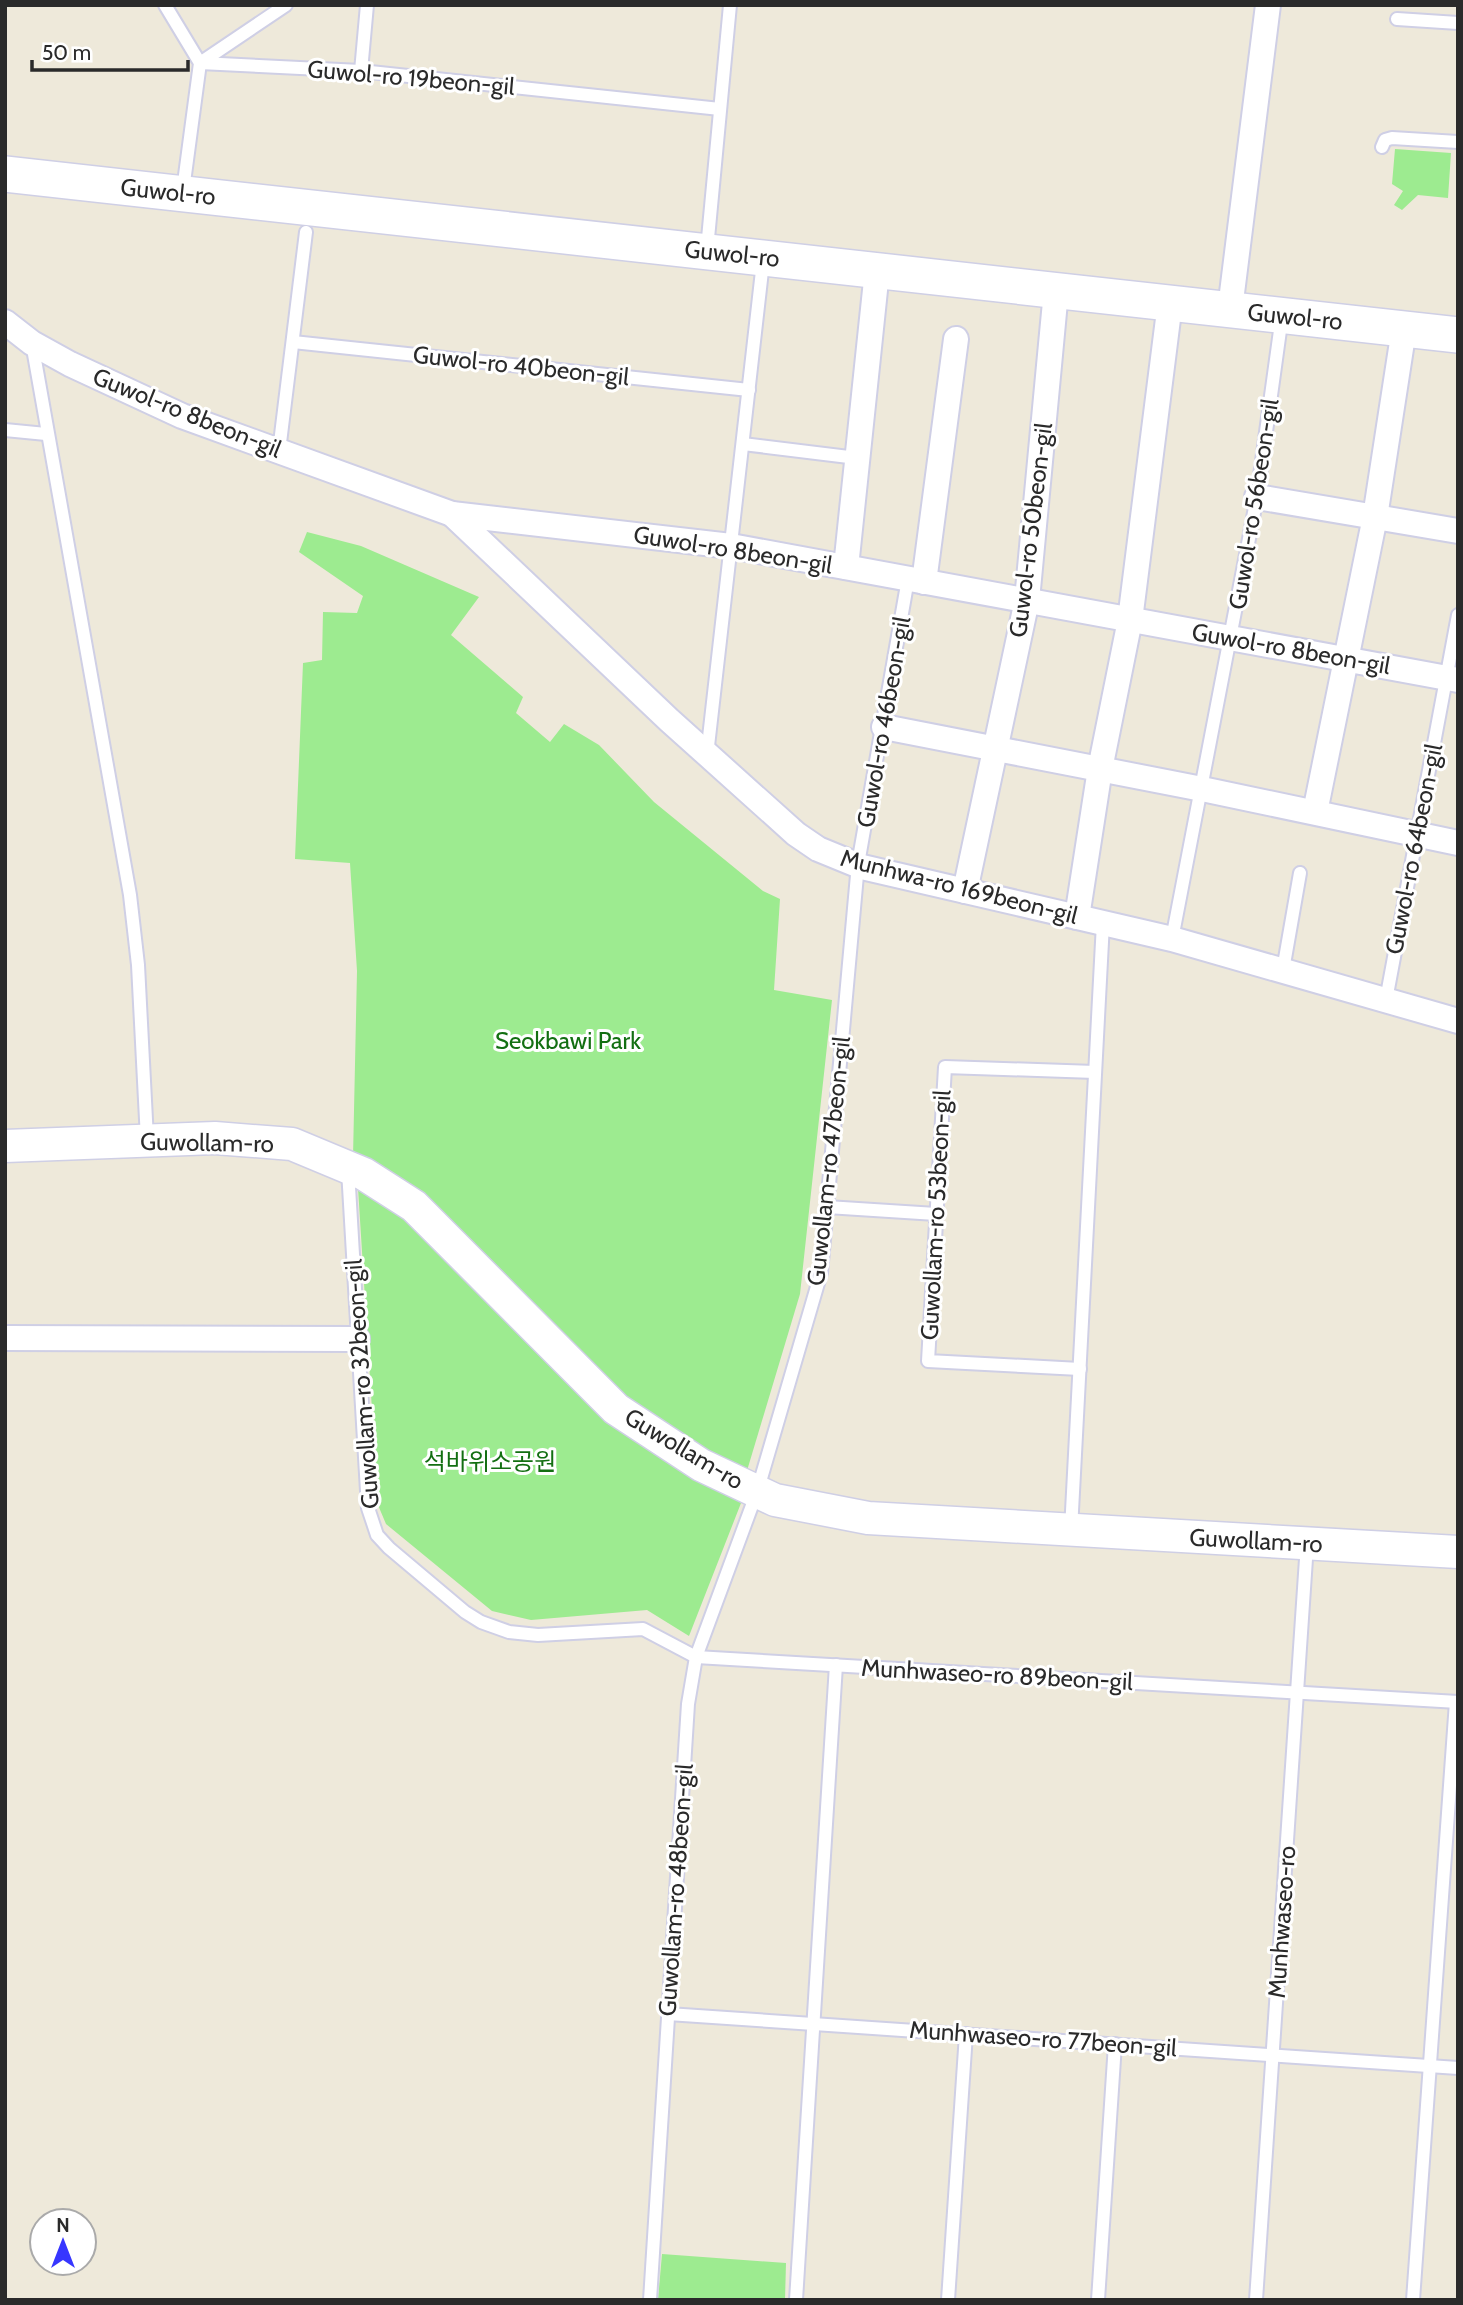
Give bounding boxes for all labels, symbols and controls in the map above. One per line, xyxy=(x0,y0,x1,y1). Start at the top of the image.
scale bar xyxy=(32,28,187,72)
text: 50 m xyxy=(42,40,91,65)
street label: Guwol-ro 19beon-gil xyxy=(306,54,516,101)
street label: Guwol-ro xyxy=(119,172,217,211)
street label: Guwol-ro xyxy=(683,234,781,273)
street label: Guwol-ro xyxy=(1246,297,1344,336)
street label: Guwol-ro 40beon-gil xyxy=(412,340,631,391)
street label: Guwol-ro 8beon-gil xyxy=(89,361,286,464)
street label: Guwol-ro 56beon-gil xyxy=(1223,396,1285,611)
street label: Guwol-ro 50beon-gil xyxy=(1003,421,1058,639)
street label: Guwol-ro 8beon-gil xyxy=(632,519,835,580)
street label: Guwol-ro 46beon-gil xyxy=(851,614,916,830)
street label: Guwol-ro 8beon-gil xyxy=(1190,617,1393,680)
street label: Guwol-ro 64beon-gil xyxy=(1379,741,1448,957)
street label: Munhwa-ro 169beon-gil xyxy=(837,843,1081,930)
park label: Seokbawi Park xyxy=(495,1026,641,1055)
street label: Guwollam-ro 47beon-gil xyxy=(801,1035,856,1287)
street label: Guwollam-ro 53beon-gil xyxy=(914,1089,957,1341)
street label: Guwollam-ro xyxy=(140,1127,274,1158)
street label: Guwollam-ro 32beon-gil xyxy=(338,1258,385,1510)
street label: Guwollam-ro xyxy=(620,1402,749,1495)
park label: 석바위소공원 xyxy=(424,1447,556,1476)
street label: Guwollam-ro xyxy=(1189,1523,1323,1558)
street label: Munhwaseo-ro 89beon-gil xyxy=(860,1653,1134,1696)
street label: Guwollam-ro 48beon-gil xyxy=(652,1762,699,2017)
street label: Munhwaseo-ro xyxy=(1262,1845,1301,1999)
street label: Munhwaseo-ro 77beon-gil xyxy=(908,2015,1178,2062)
north arrow xyxy=(28,2207,98,2277)
text: N xyxy=(56,2214,70,2237)

